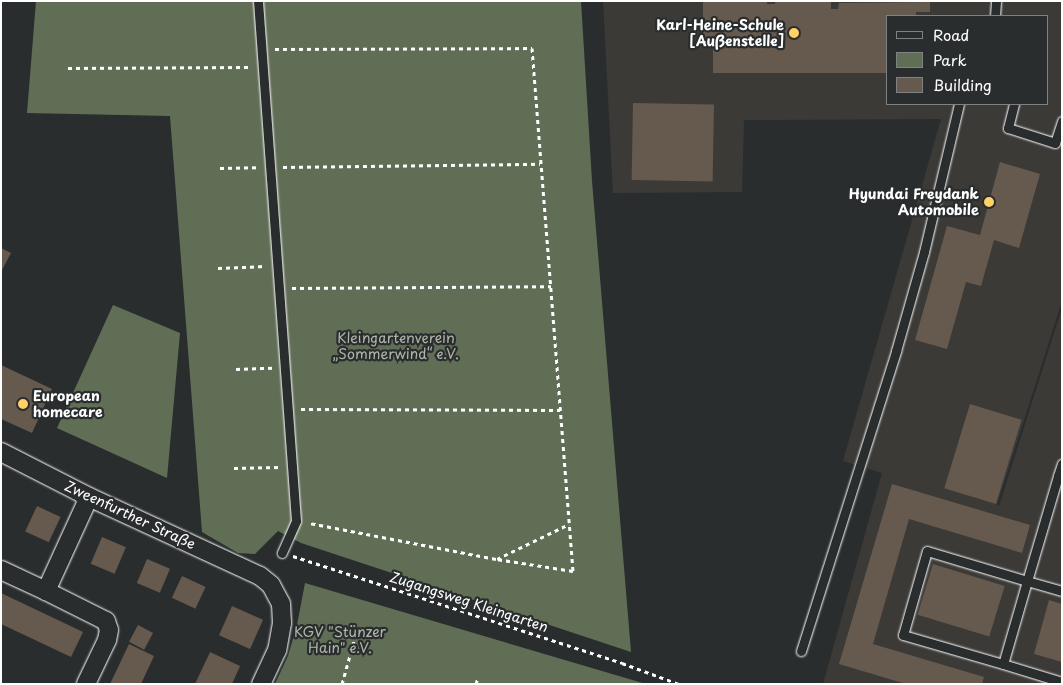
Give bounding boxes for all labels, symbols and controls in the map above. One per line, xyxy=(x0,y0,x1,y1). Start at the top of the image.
legend xyxy=(886,15,1048,105)
place label: Karl-Heine-Schule [Außenstelle] xyxy=(656,17,784,49)
text: Road xyxy=(933,23,969,46)
marker: Karl-Heine-Schule [Außenstelle] xyxy=(788,27,800,39)
text: Park xyxy=(933,48,967,71)
text: Building xyxy=(933,73,992,96)
place label: Hyundai Freydank Automobile xyxy=(851,186,979,218)
marker: Hyundai Freydank Automobile xyxy=(983,196,995,208)
park label: Kleingartenverein „Sommerwind“ e.V. xyxy=(333,330,459,362)
place label: European homecare xyxy=(33,388,103,421)
marker: European homecare xyxy=(17,398,29,410)
street label: Zweenfurther Straße xyxy=(62,477,198,553)
street label: Zugangsweg Kleingarten xyxy=(388,569,550,635)
park label: KGV "Stünzer Hain" e.V. xyxy=(293,624,387,656)

